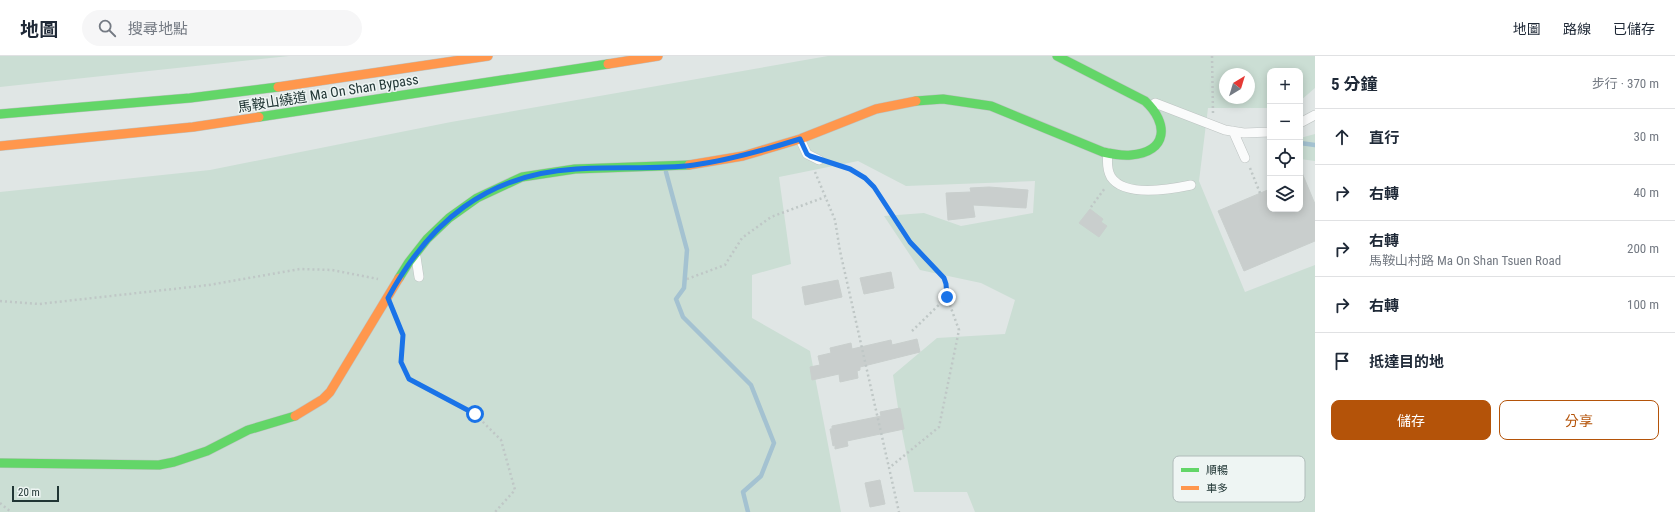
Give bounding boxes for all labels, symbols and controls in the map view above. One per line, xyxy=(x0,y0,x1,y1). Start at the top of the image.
search box xyxy=(82,10,362,46)
icon: search xyxy=(96,17,118,39)
text: 地圖 xyxy=(20,18,58,41)
text: 搜尋地點 xyxy=(128,20,188,38)
text: 地圖 xyxy=(1513,21,1541,37)
text: 路線 xyxy=(1563,21,1591,37)
text: 已儲存 xyxy=(1613,21,1655,37)
north arrow xyxy=(1219,68,1255,104)
map controls xyxy=(1267,68,1303,212)
button: + xyxy=(1267,68,1303,104)
street label: 馬鞍山繞道 Ma On Shan Bypass xyxy=(237,71,419,115)
text: 5 分鐘 xyxy=(1331,74,1378,94)
text: 步行 · 370 m xyxy=(1592,76,1659,91)
button: − xyxy=(1267,104,1303,140)
icon: ahead xyxy=(1331,126,1353,148)
text: 直行 xyxy=(1369,129,1399,147)
text: 30 m xyxy=(1633,129,1659,144)
button: locate xyxy=(1267,140,1303,176)
button: layers xyxy=(1267,176,1303,212)
icon: right xyxy=(1331,182,1353,204)
text: 右轉 xyxy=(1369,185,1399,203)
text: 40 m xyxy=(1633,185,1659,200)
text: 右轉 xyxy=(1369,232,1399,250)
icon: right xyxy=(1331,238,1353,260)
text: 200 m xyxy=(1627,241,1659,256)
text: 馬鞍山村路 Ma On Shan Tsuen Road xyxy=(1369,253,1561,268)
route end xyxy=(938,288,956,306)
icon: right xyxy=(1331,294,1353,316)
text: 右轉 xyxy=(1369,297,1399,315)
text: 100 m xyxy=(1627,297,1659,312)
icon: arrive xyxy=(1331,350,1353,372)
text: 抵達目的地 xyxy=(1369,353,1444,371)
button: 儲存 xyxy=(1331,400,1491,440)
button: 分享 xyxy=(1499,400,1659,440)
route start xyxy=(466,405,484,423)
legend xyxy=(1173,456,1305,502)
text: 順暢 xyxy=(1206,464,1228,477)
text: 車多 xyxy=(1206,482,1228,495)
scale bar xyxy=(12,484,59,503)
text: 20 m xyxy=(18,486,40,499)

